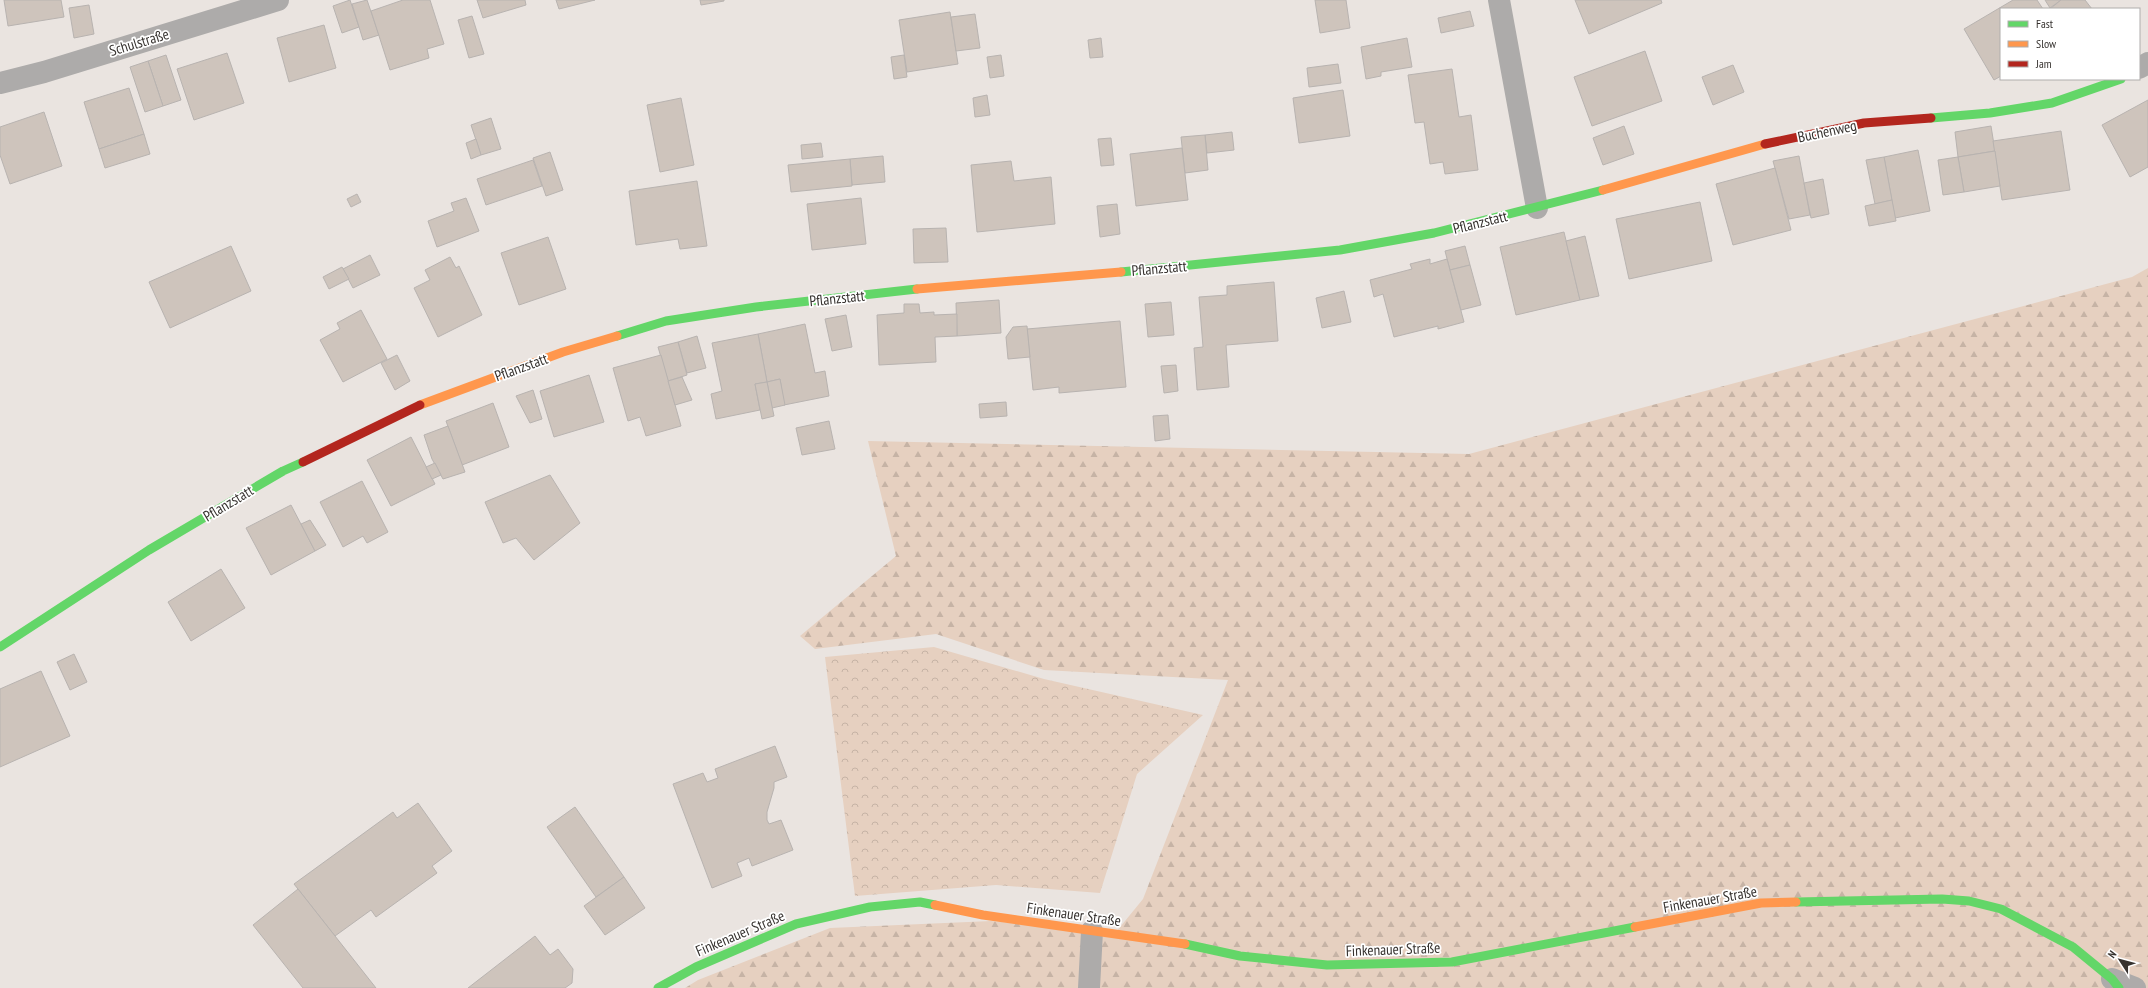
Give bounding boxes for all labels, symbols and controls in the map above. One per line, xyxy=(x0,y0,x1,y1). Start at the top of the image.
legend xyxy=(2000,8,2140,80)
text: Fast xyxy=(2036,16,2054,31)
street label: Schulstraße xyxy=(107,24,171,60)
text: Slow xyxy=(2036,36,2057,51)
text: Jam xyxy=(2035,56,2052,71)
street label: Buchenweg xyxy=(1796,116,1858,146)
street label: Pflanzstatt xyxy=(1451,206,1509,238)
street label: Pflanzstatt xyxy=(1131,256,1187,280)
street label: Pflanzstatt xyxy=(809,286,865,310)
street label: Pflanzstatt xyxy=(492,349,550,385)
street label: Pflanzstatt xyxy=(199,481,257,525)
street label: Finkenauer Straße xyxy=(1662,881,1758,917)
street label: Finkenauer Straße xyxy=(1026,898,1122,930)
street label: Finkenauer Straße xyxy=(693,906,787,960)
street label: Finkenauer Straße xyxy=(1345,938,1441,960)
north arrow xyxy=(2100,940,2140,980)
text: N xyxy=(2104,948,2119,961)

